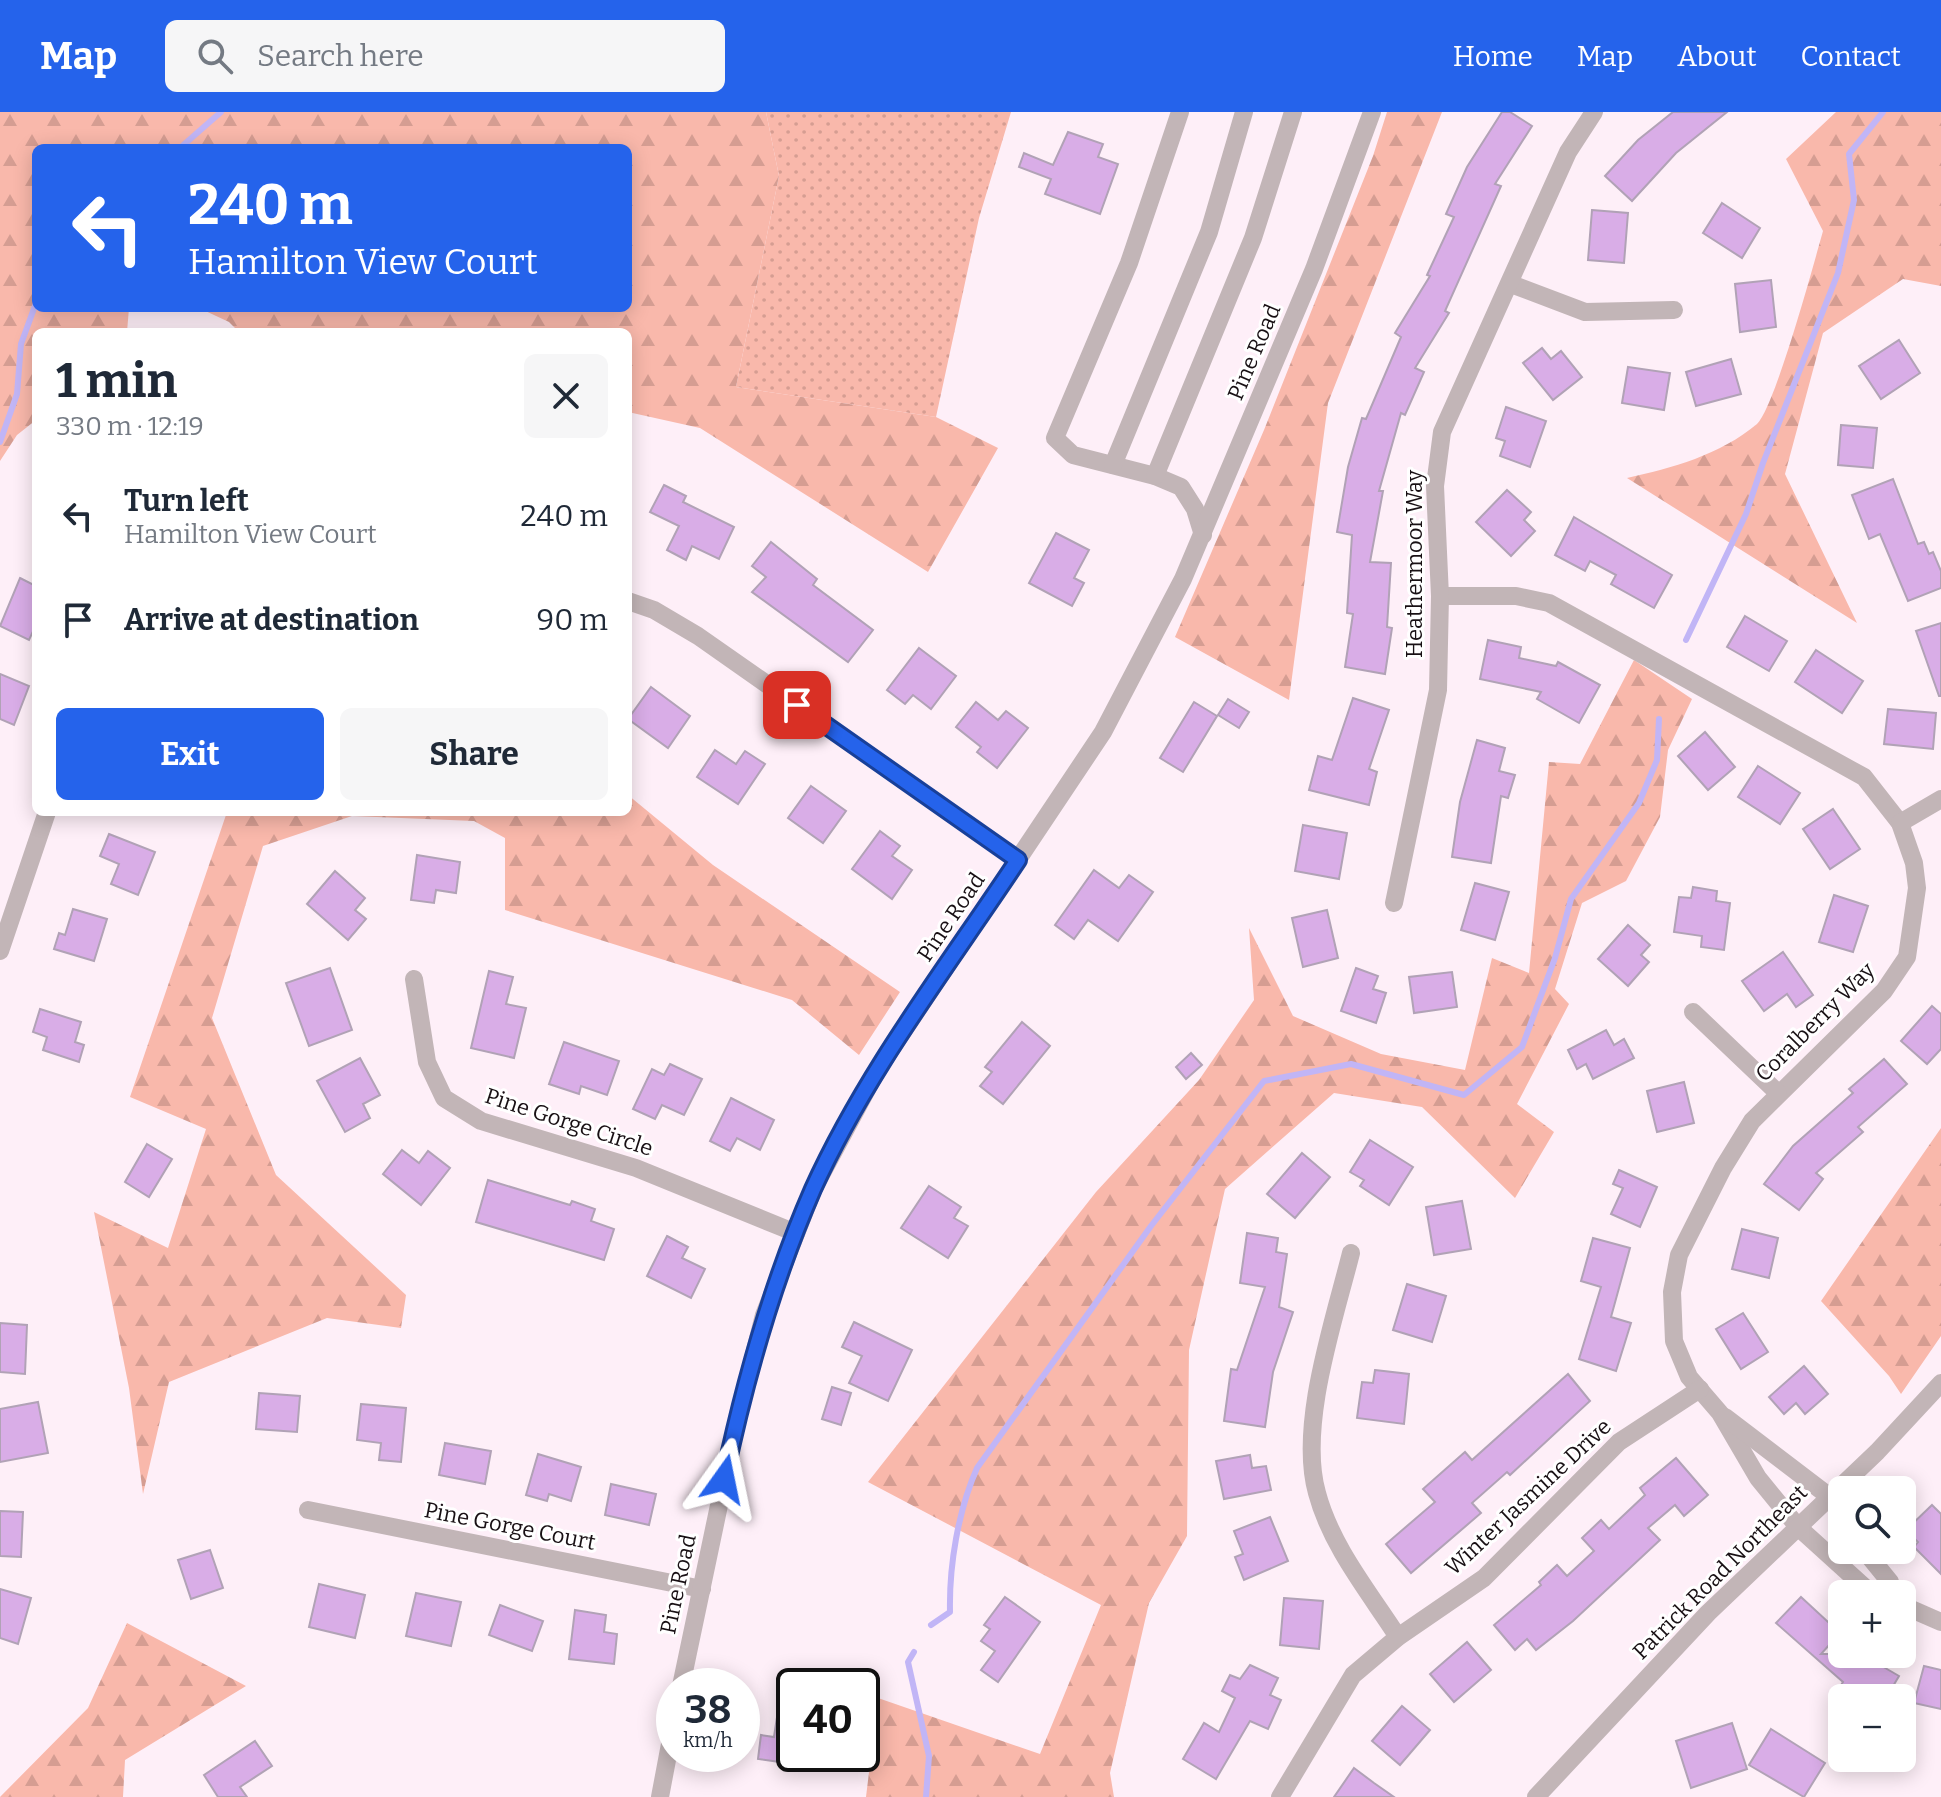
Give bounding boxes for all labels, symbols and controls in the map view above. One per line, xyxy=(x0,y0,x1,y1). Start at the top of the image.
search box xyxy=(165,20,725,92)
text: Map xyxy=(40,33,117,79)
icon: search xyxy=(193,34,237,78)
text: Search here xyxy=(257,38,424,74)
text: Home xyxy=(1453,40,1533,73)
text: Map xyxy=(1577,40,1633,73)
text: About xyxy=(1677,40,1757,73)
text: Contact xyxy=(1801,40,1901,73)
text: 240 m xyxy=(188,172,353,239)
icon: left xyxy=(56,176,160,280)
text: Hamilton View Court xyxy=(188,240,538,284)
street label: Pine Road xyxy=(1222,300,1286,404)
text: 1 min xyxy=(56,352,177,410)
button: close xyxy=(524,354,608,438)
text: 330 m · 12:19 xyxy=(56,411,204,442)
street label: Heathermoor Way xyxy=(1401,470,1428,658)
text: Turn left xyxy=(124,483,249,519)
icon: left xyxy=(56,494,100,538)
text: 240 m xyxy=(520,498,608,534)
text: Hamilton View Court xyxy=(124,519,377,550)
icon: arrive xyxy=(56,598,100,642)
text: Arrive at destination xyxy=(124,602,419,638)
text: 90 m xyxy=(537,602,608,638)
pin xyxy=(763,671,831,739)
icon: arrive xyxy=(775,683,819,727)
button: Exit xyxy=(56,708,324,800)
button: Share xyxy=(340,708,608,800)
street label: Pine Road xyxy=(911,867,991,967)
street label: Coralberry Way xyxy=(1750,956,1881,1087)
street label: Pine Gorge Circle xyxy=(482,1082,656,1162)
street label: Winter Jasmine Drive xyxy=(1439,1413,1617,1581)
position arrow xyxy=(682,1437,766,1521)
map controls xyxy=(1828,1476,1916,1772)
button: search xyxy=(1828,1476,1916,1564)
street label: Patrick Road Northeast xyxy=(1627,1479,1813,1665)
street label: Pine Gorge Court xyxy=(422,1496,598,1556)
street label: Pine Road xyxy=(654,1532,702,1636)
button: + xyxy=(1828,1580,1916,1668)
speed limit sign: 40 xyxy=(776,1668,880,1772)
button: − xyxy=(1828,1684,1916,1772)
text: 38 xyxy=(684,1686,732,1734)
text: km/h xyxy=(683,1728,733,1752)

